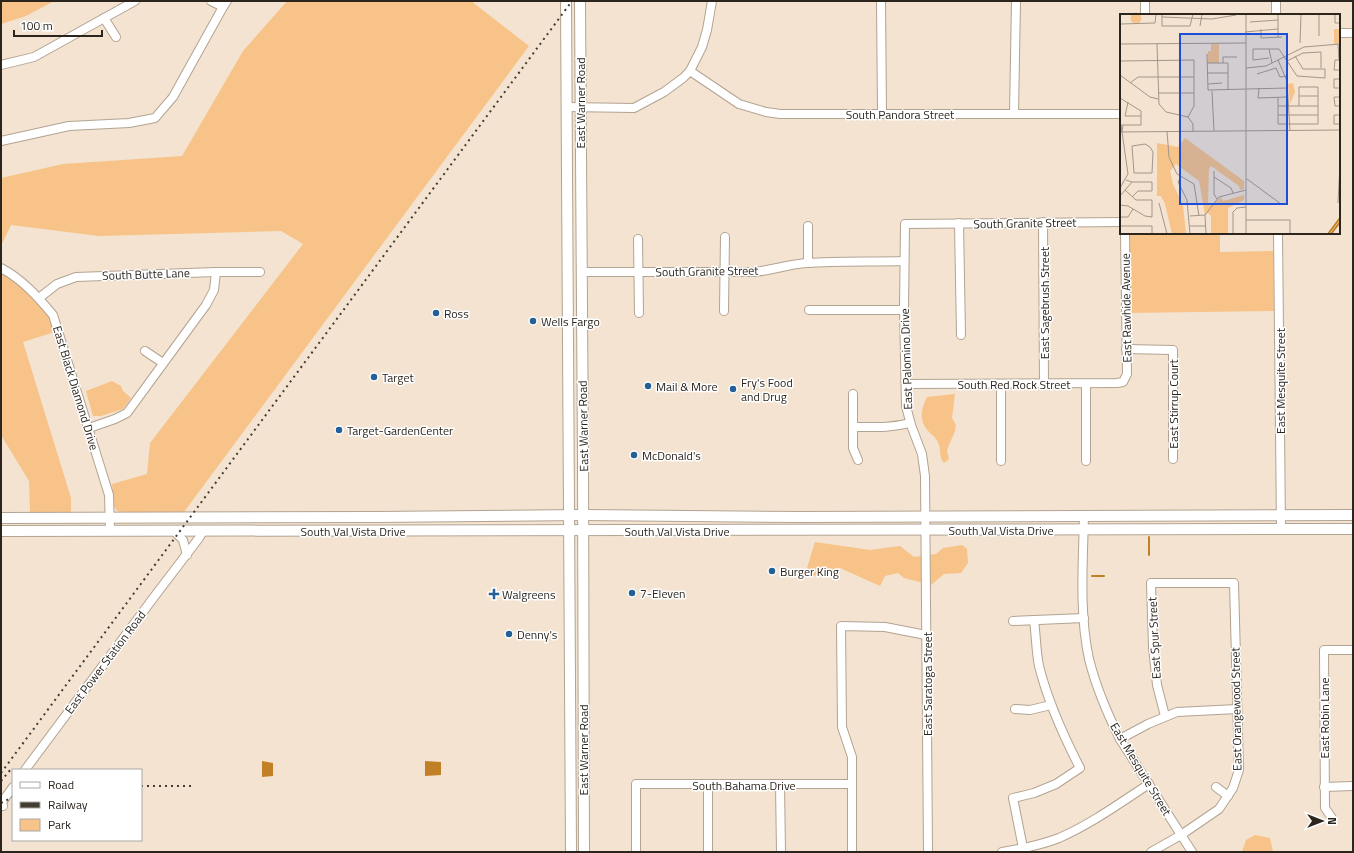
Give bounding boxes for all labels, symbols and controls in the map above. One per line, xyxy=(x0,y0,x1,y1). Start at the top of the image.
scale bar xyxy=(14,12,102,38)
inset map xyxy=(1120,14,1340,234)
text: 100 m xyxy=(20,16,53,35)
street label: East Warner Road xyxy=(571,58,590,148)
street label: South Pandora Street xyxy=(846,105,955,124)
street label: South Granite Street xyxy=(973,213,1077,233)
street label: East Sagebrush Street xyxy=(1035,246,1054,359)
street label: East Rawhide Avenue xyxy=(1116,253,1136,363)
street label: South Granite Street xyxy=(655,261,759,281)
street label: South Butte Lane xyxy=(102,263,190,285)
place label: Ross xyxy=(444,304,469,323)
marker: Ross xyxy=(431,308,441,318)
street label: East Palomino Drive xyxy=(895,308,917,410)
place label: Wells Fargo xyxy=(541,312,600,331)
marker: Wells Fargo xyxy=(528,316,538,326)
street label: East Black Diamond Drive xyxy=(48,323,104,453)
street label: East Mesquite Street xyxy=(1271,327,1290,434)
street label: East Stirrup Court xyxy=(1164,358,1183,449)
place label: Target xyxy=(382,368,415,387)
marker: Target xyxy=(369,372,379,382)
place label: Fry's Food and Drug xyxy=(741,373,793,406)
street label: South Red Rock Street xyxy=(957,375,1071,394)
place label: Mail & More xyxy=(656,377,717,396)
street label: East Warner Road xyxy=(573,380,593,472)
marker: Mail & More xyxy=(643,381,653,391)
marker: Fry's Food and Drug xyxy=(728,384,738,394)
place label: Target-GardenCenter xyxy=(347,421,453,440)
marker: Target-GardenCenter xyxy=(334,425,344,435)
place label: McDonald's xyxy=(642,446,701,465)
marker: McDonald's xyxy=(629,450,639,460)
street label: South Val Vista Drive xyxy=(949,521,1053,540)
street label: South Val Vista Drive xyxy=(301,522,405,541)
street label: South Val Vista Drive xyxy=(625,522,729,541)
place label: Burger King xyxy=(780,562,839,581)
marker: Burger King xyxy=(767,566,777,576)
place label: 7-Eleven xyxy=(640,584,686,603)
place label: Walgreens xyxy=(502,585,556,604)
marker: 7-Eleven xyxy=(627,588,637,598)
marker: Walgreens xyxy=(489,589,499,599)
street label: East Spur Street xyxy=(1142,596,1166,679)
street label: East Power Station Road xyxy=(60,606,150,718)
place label: Denny's xyxy=(517,625,558,644)
marker: Denny's xyxy=(504,629,514,639)
street label: East Saratoga Street xyxy=(918,631,937,736)
street label: East Orangewood Street xyxy=(1225,646,1247,771)
street label: East Robin Lane xyxy=(1315,678,1334,759)
street label: East Warner Road xyxy=(574,705,593,795)
street label: East Mesquite Street xyxy=(1106,719,1177,820)
legend xyxy=(12,769,142,841)
text: Road xyxy=(48,775,74,794)
street label: South Bahama Drive xyxy=(692,776,796,795)
text: Railway xyxy=(48,795,88,814)
north arrow xyxy=(1302,801,1342,841)
text: Park xyxy=(48,815,71,834)
text: N xyxy=(1324,817,1340,825)

